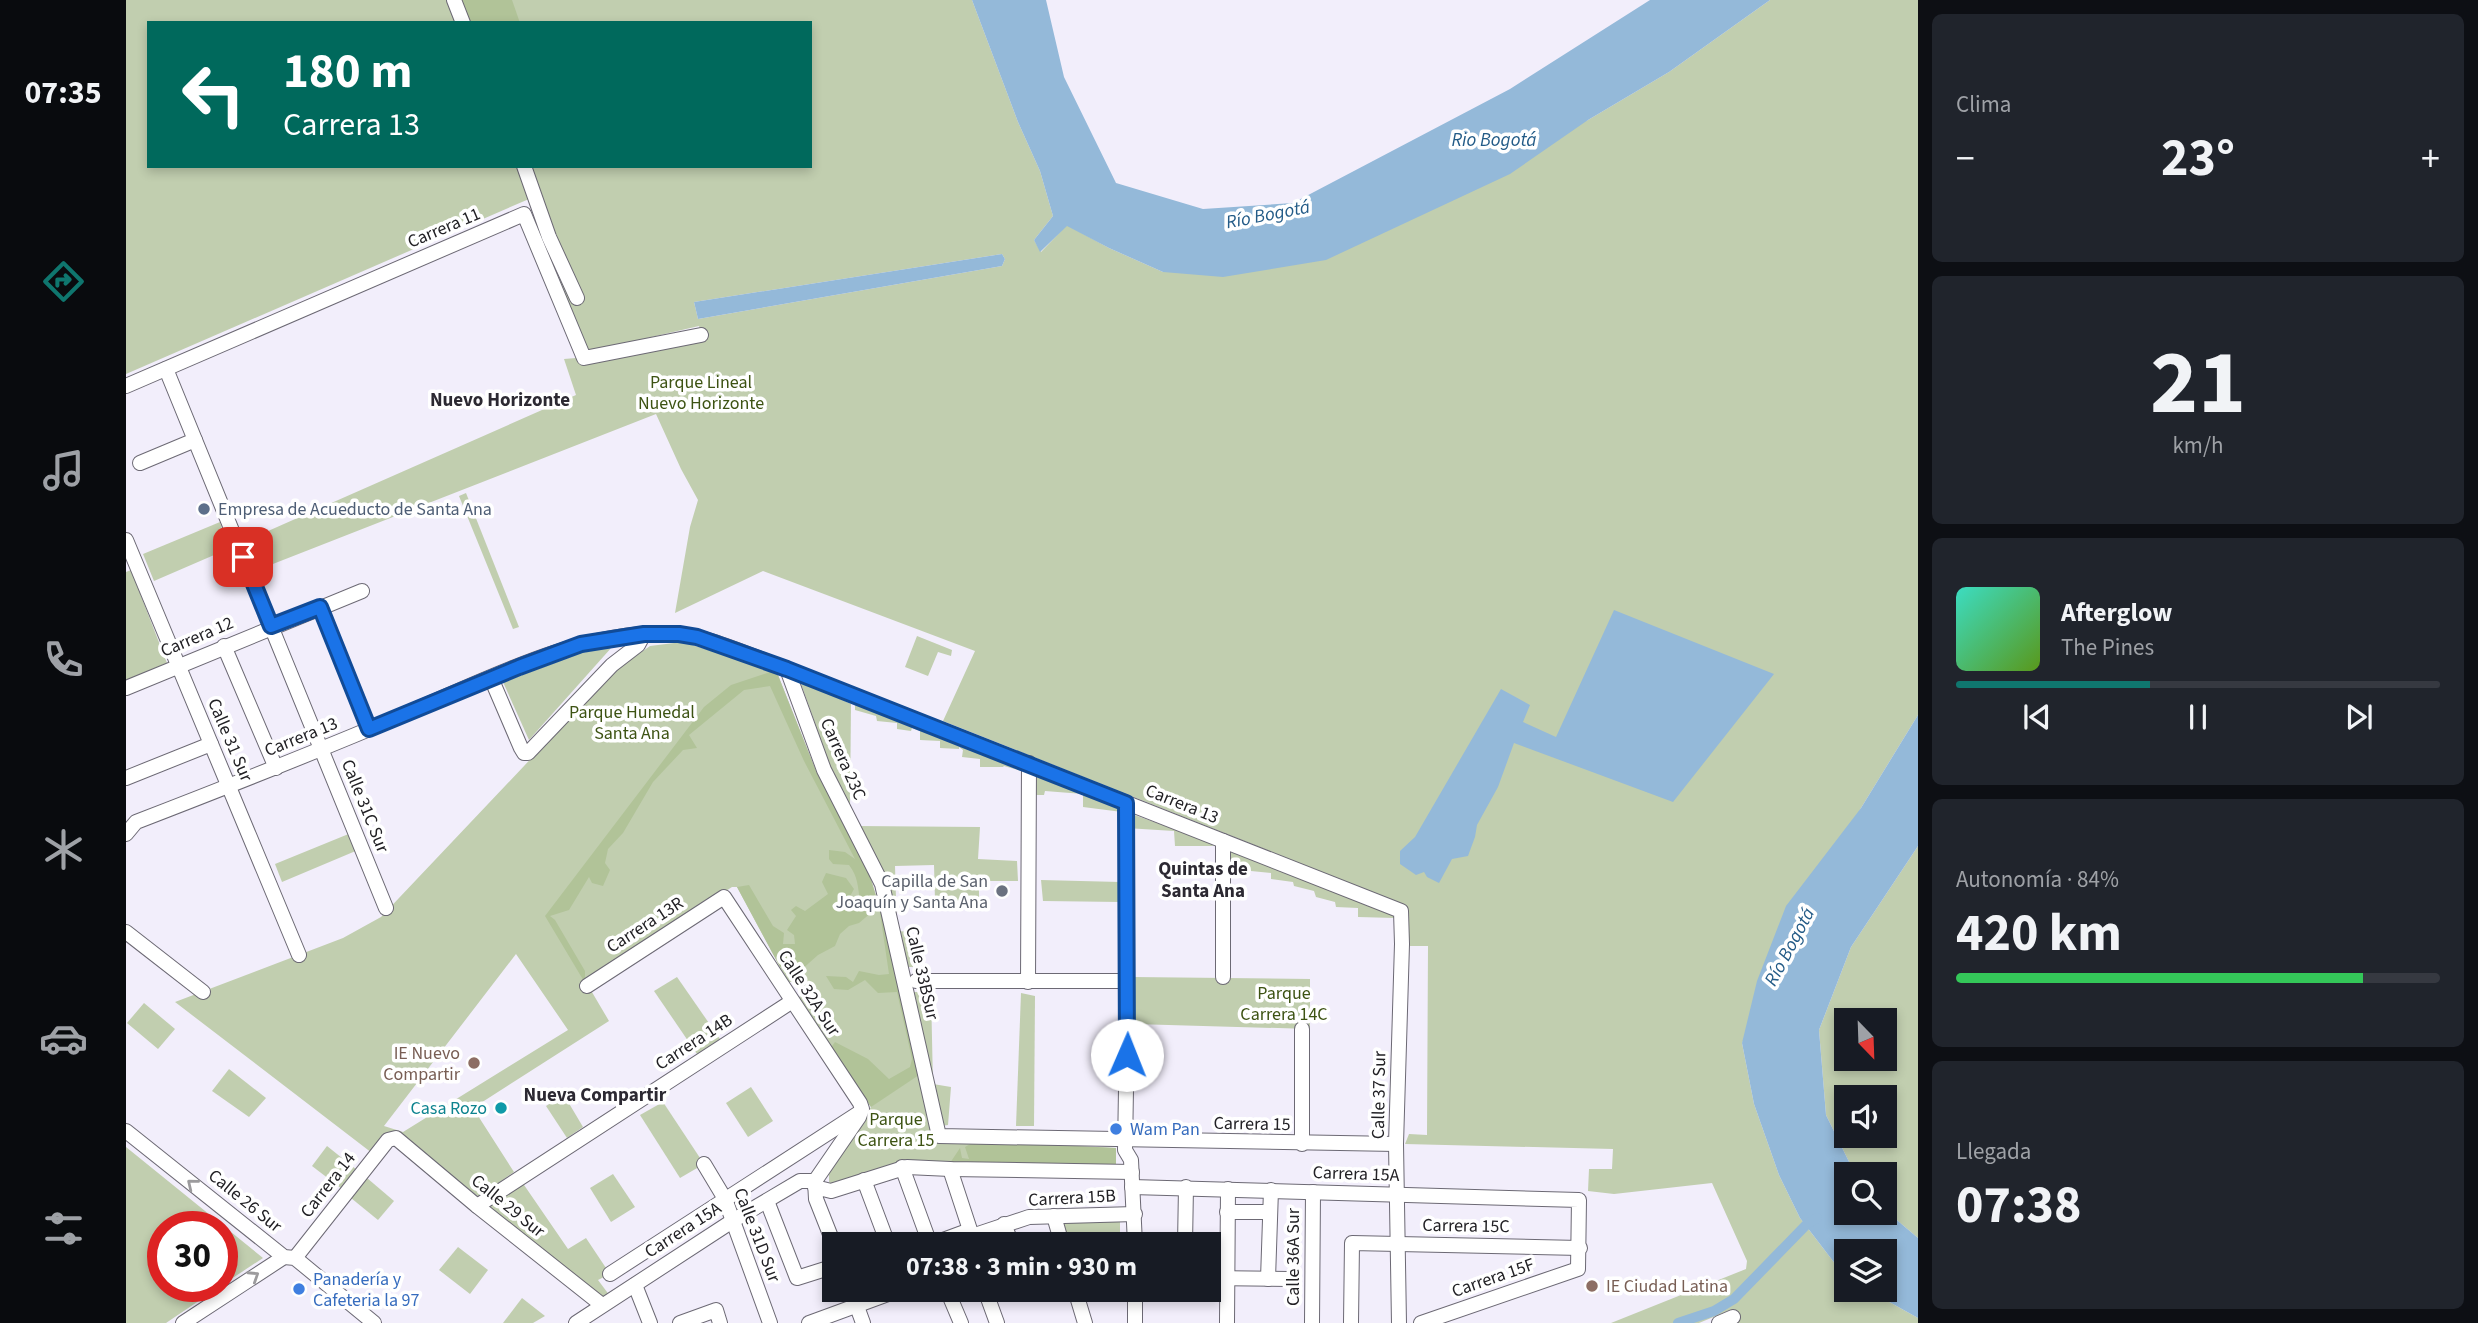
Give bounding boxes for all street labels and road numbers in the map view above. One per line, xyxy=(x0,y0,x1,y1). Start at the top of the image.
street label: Carrera 11 xyxy=(404,201,484,255)
street label: Carrera 12 xyxy=(157,610,237,664)
street label: Calle 31 Sur xyxy=(201,695,259,786)
street label: Carrera 13 xyxy=(261,711,341,763)
street label: Carrera 23C xyxy=(814,714,872,804)
street label: Calle 31C Sur xyxy=(335,756,395,857)
street label: Carrera 13 xyxy=(1142,778,1222,830)
street label: Carrera 13R xyxy=(602,891,688,959)
street label: Calle 33BSur xyxy=(899,924,945,1023)
street label: Calle 32A Sur xyxy=(772,945,847,1042)
street label: Carrera 14B xyxy=(650,1008,738,1076)
street label: Calle 37 Sur xyxy=(1366,1050,1392,1139)
street label: Carrera 15 xyxy=(1213,1111,1291,1137)
street label: Carrera 14 xyxy=(294,1147,362,1223)
street label: Carrera 15A xyxy=(1312,1160,1400,1188)
street label: Calle 26 Sur xyxy=(203,1164,288,1239)
street label: Calle 29 Sur xyxy=(466,1169,551,1244)
street label: Carrera 15B xyxy=(1028,1183,1116,1213)
street label: Calle 31D Sur xyxy=(728,1184,787,1287)
street label: Carrera 15A xyxy=(640,1196,726,1264)
street label: Calle 36A Sur xyxy=(1281,1207,1306,1306)
street label: Carrera 15C xyxy=(1422,1213,1510,1239)
street label: Carrera 15F xyxy=(1448,1252,1538,1304)

